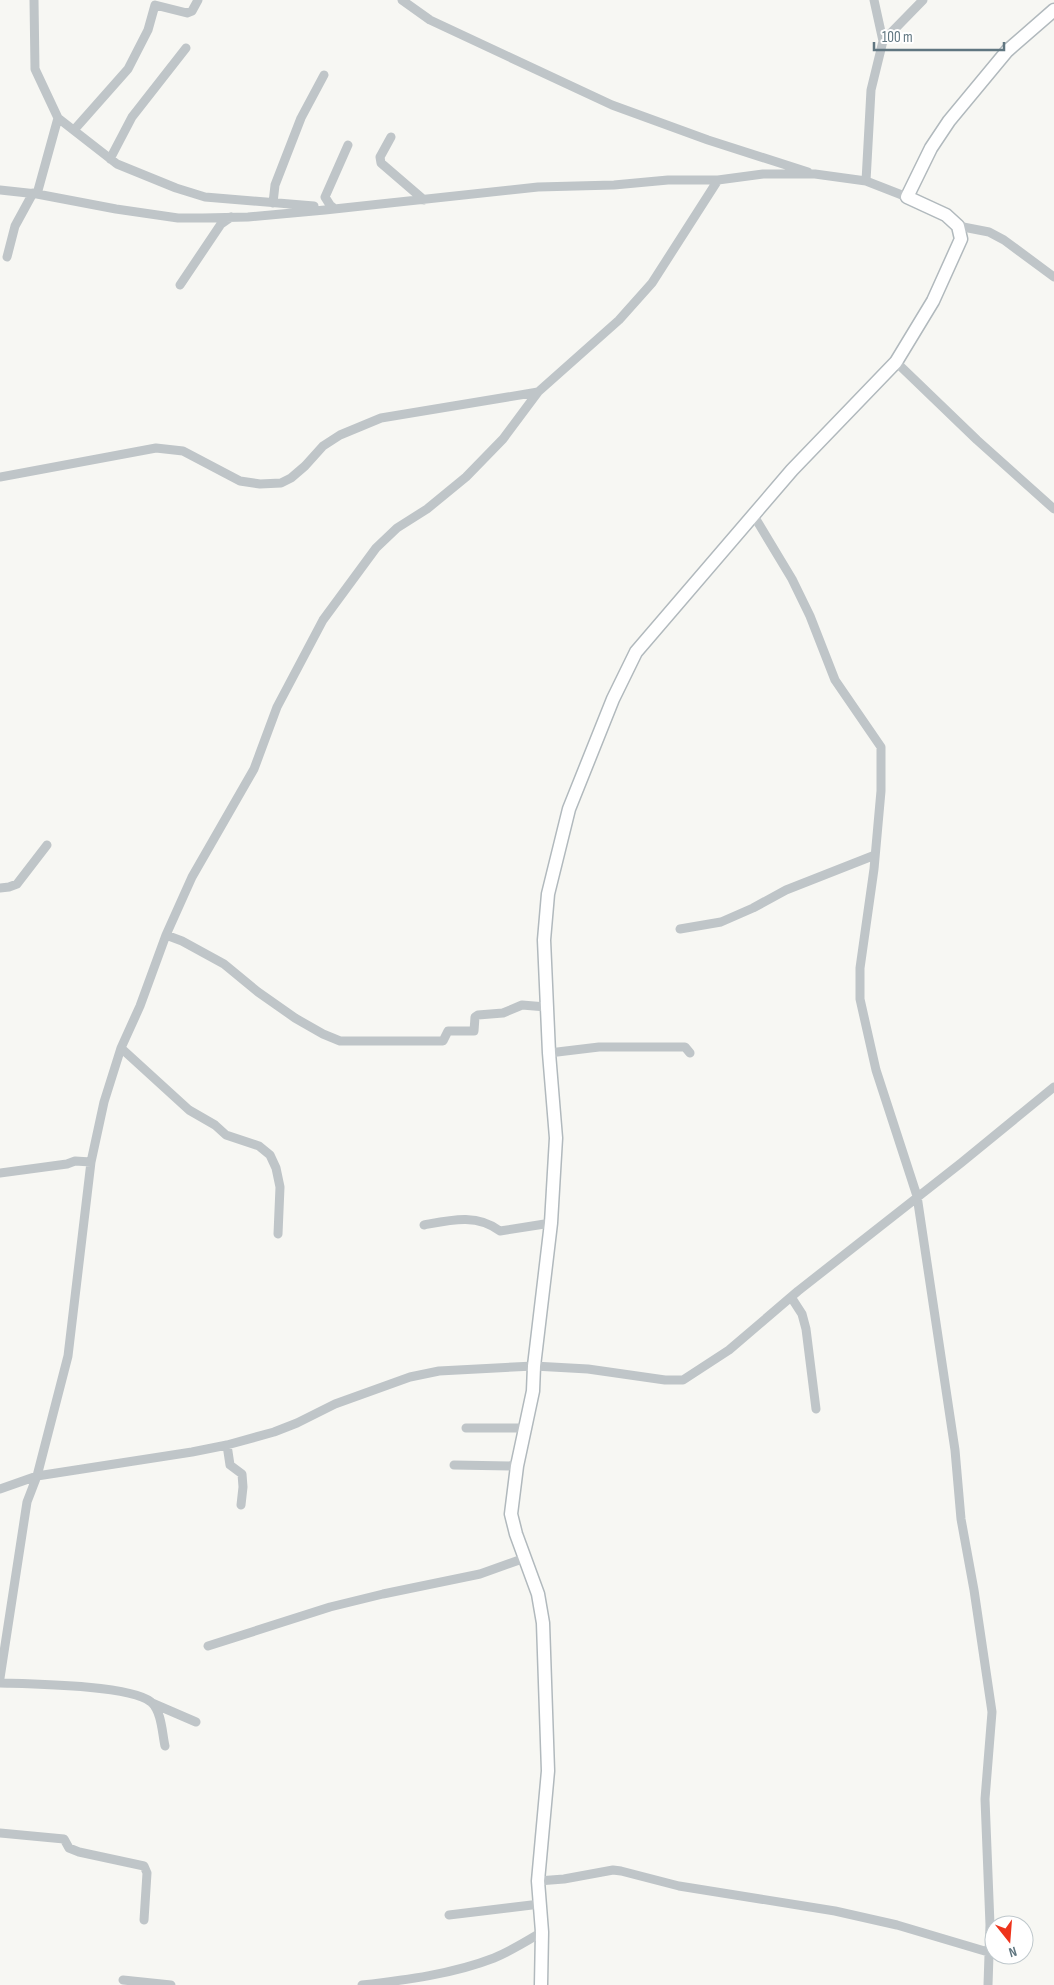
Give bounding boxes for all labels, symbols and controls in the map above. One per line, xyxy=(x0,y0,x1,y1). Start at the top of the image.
scale bar xyxy=(874,20,1004,52)
text: 100 m xyxy=(882,28,913,47)
north arrow xyxy=(984,1915,1034,1965)
text: N xyxy=(1007,1943,1019,1961)

